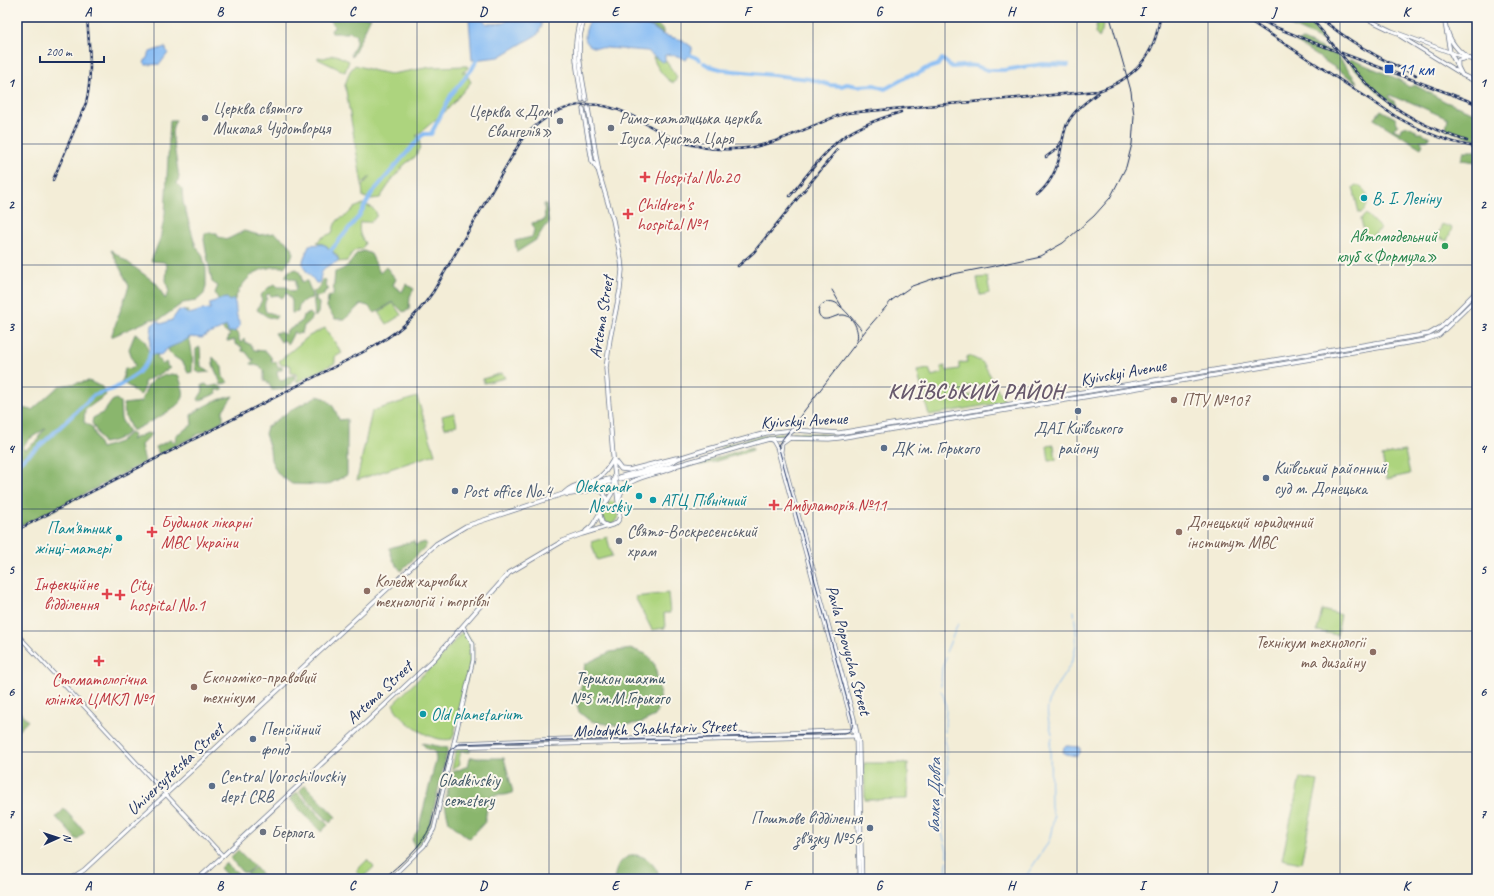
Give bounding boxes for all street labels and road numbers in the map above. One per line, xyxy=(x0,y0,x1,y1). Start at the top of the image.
street label: Artema Street xyxy=(585,272,619,360)
street label: Kyivskyi Avenue xyxy=(1079,354,1169,390)
street label: Kyivskyi Avenue xyxy=(760,408,849,433)
street label: Pavla Popovycha Street xyxy=(821,583,877,719)
street label: Artema Street xyxy=(342,655,419,728)
street label: Molodykh Shakhtariv Street xyxy=(573,715,739,742)
street label: Universytetska Street xyxy=(122,717,230,820)

